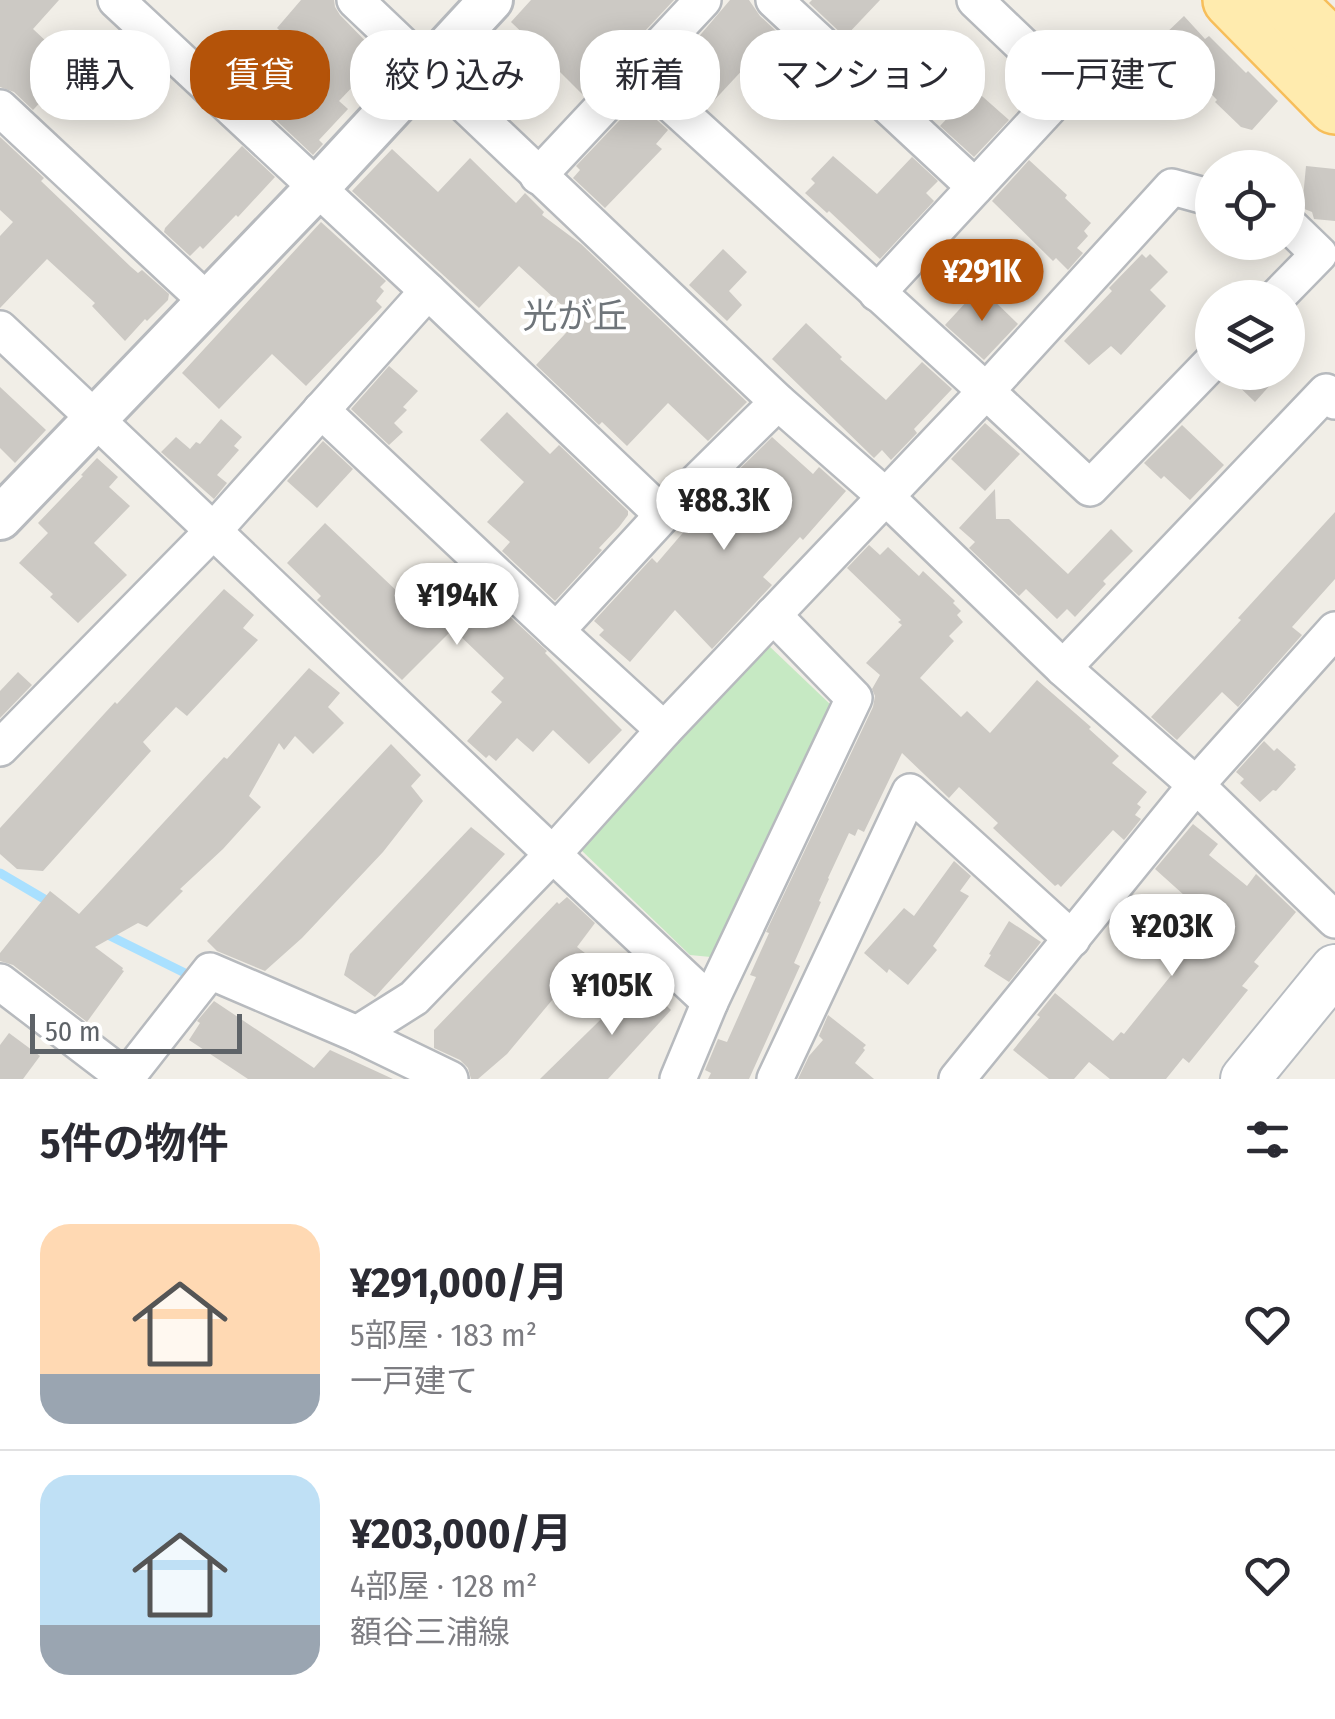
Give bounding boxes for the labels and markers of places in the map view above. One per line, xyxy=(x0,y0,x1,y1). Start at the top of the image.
pin: ¥291K xyxy=(912,239,1052,324)
pin: ¥88.3K xyxy=(643,468,805,553)
pin: ¥194K xyxy=(387,563,527,648)
pin: ¥203K xyxy=(1102,894,1242,979)
pin: ¥105K xyxy=(542,953,682,1038)

